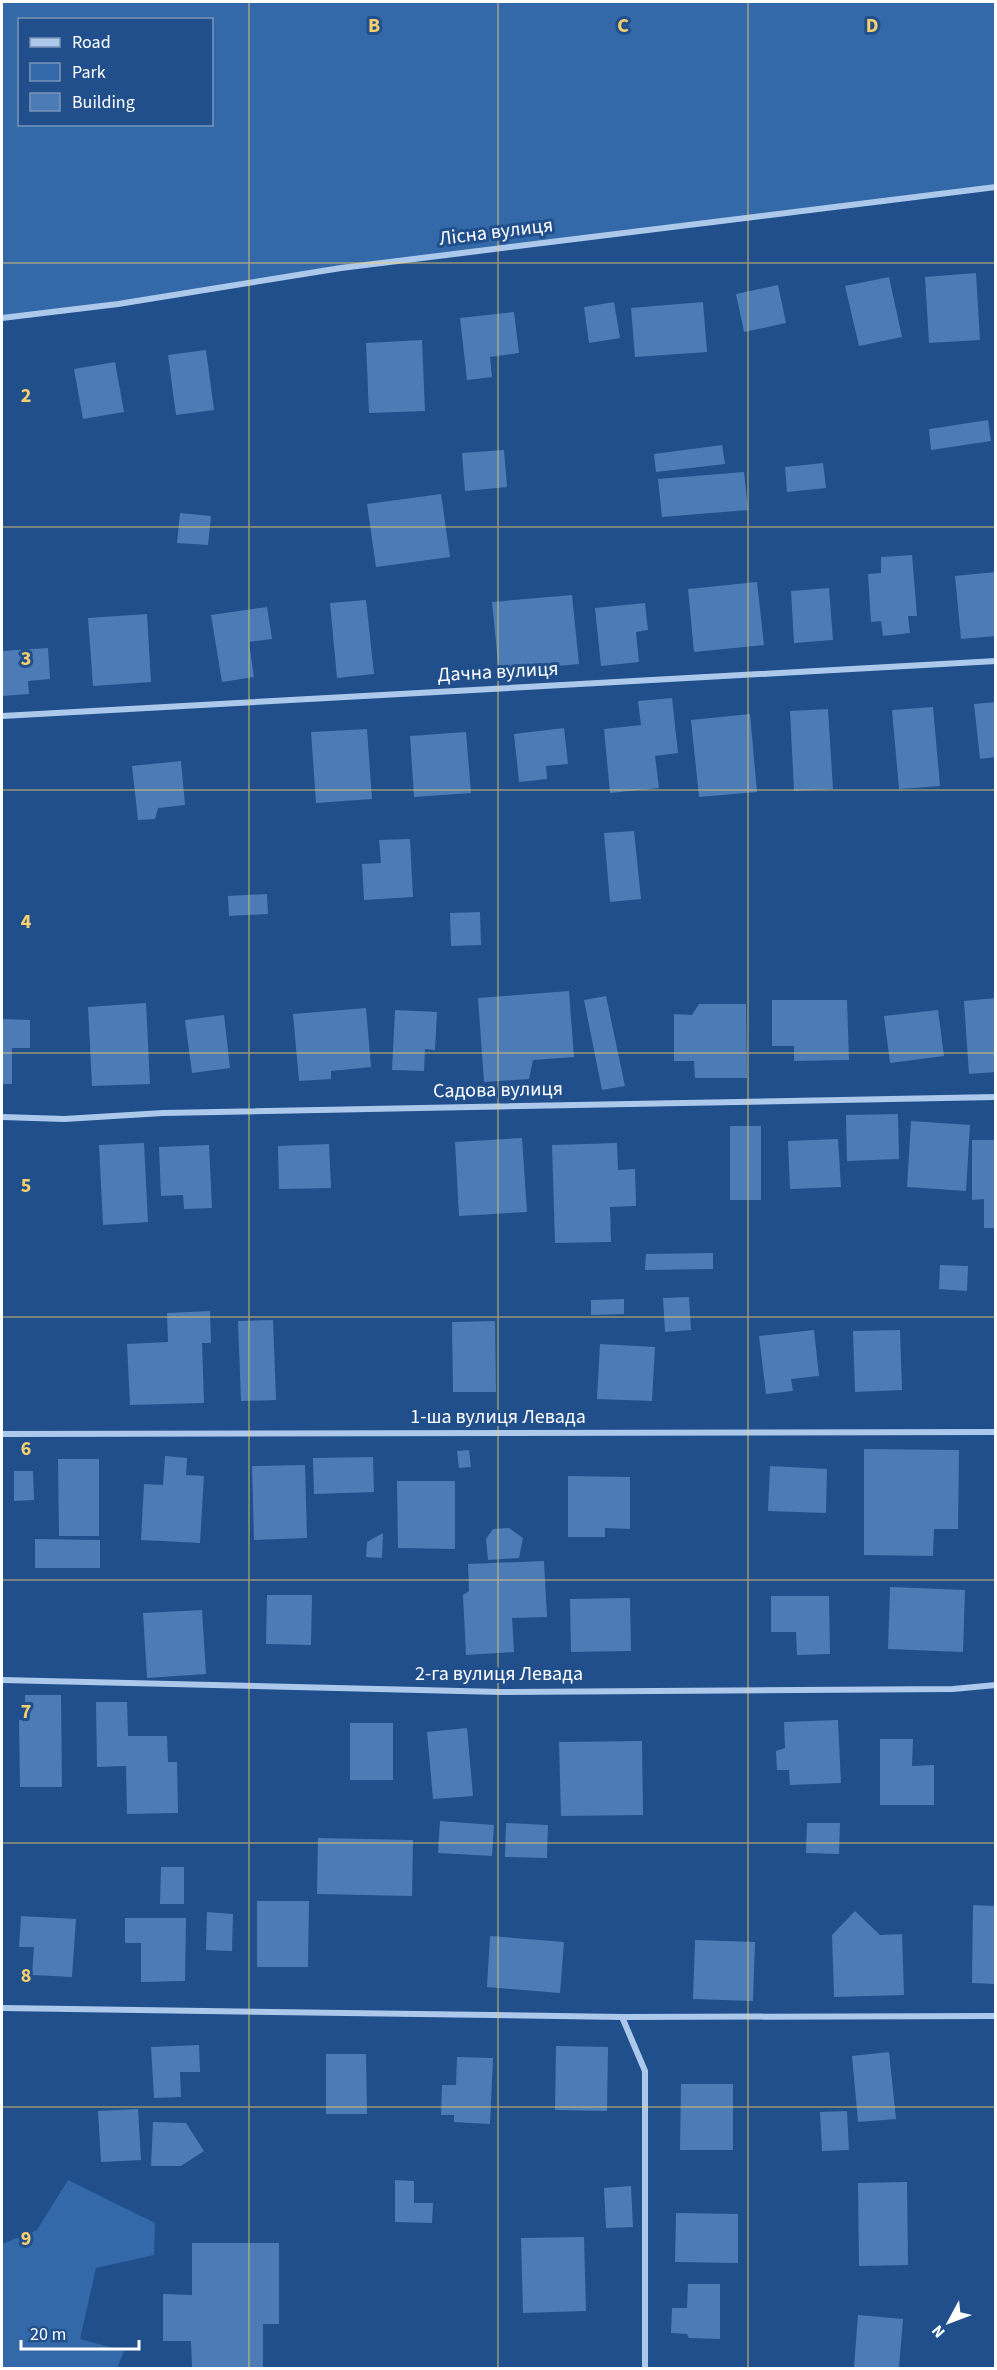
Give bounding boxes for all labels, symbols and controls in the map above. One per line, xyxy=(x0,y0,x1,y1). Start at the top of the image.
text: B xyxy=(368,12,380,40)
text: C xyxy=(617,12,629,40)
text: D xyxy=(866,12,878,40)
legend xyxy=(18,18,213,126)
text: Road xyxy=(72,30,111,55)
text: Park xyxy=(72,60,106,85)
text: Building xyxy=(72,90,135,115)
street label: Лісна вулиця xyxy=(437,211,555,253)
text: 2 xyxy=(21,382,31,410)
text: 3 xyxy=(21,645,31,673)
street label: Дачна вулиця xyxy=(437,655,559,689)
text: 4 xyxy=(21,908,32,936)
street label: Садова вулиця xyxy=(433,1075,563,1105)
text: 5 xyxy=(21,1172,31,1200)
street label: 1-ша вулиця Левада xyxy=(410,1403,586,1431)
text: 6 xyxy=(21,1435,31,1463)
street label: 2-га вулиця Левада xyxy=(415,1660,583,1688)
text: 7 xyxy=(21,1698,31,1726)
text: 8 xyxy=(21,1962,31,1990)
text: 9 xyxy=(21,2225,31,2253)
north arrow xyxy=(919,2292,979,2352)
scale bar xyxy=(21,2313,140,2351)
text: N xyxy=(927,2320,950,2342)
text: 20 m xyxy=(30,2322,66,2347)

